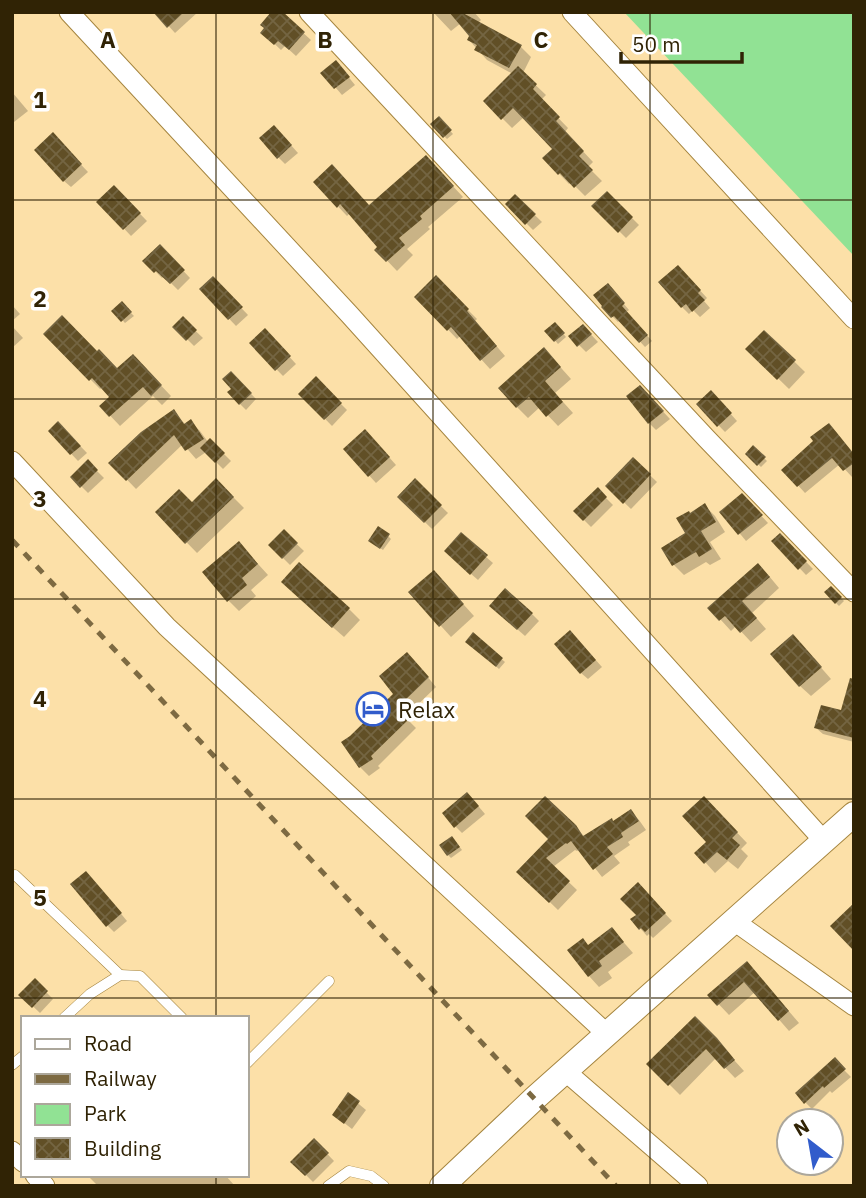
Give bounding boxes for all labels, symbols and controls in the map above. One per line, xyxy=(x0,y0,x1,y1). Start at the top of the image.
scale bar xyxy=(621,21,742,65)
text: A xyxy=(100,24,116,54)
text: B xyxy=(317,24,333,54)
text: C xyxy=(534,24,549,54)
text: 50 m xyxy=(632,30,681,58)
text: 1 xyxy=(33,84,47,114)
text: 2 xyxy=(33,283,47,313)
text: 3 xyxy=(33,483,47,513)
text: 4 xyxy=(33,683,47,713)
hotel icon: Relax xyxy=(354,690,392,728)
place label: Relax xyxy=(398,694,456,724)
text: 5 xyxy=(33,882,47,912)
legend xyxy=(21,1016,248,1177)
text: Road xyxy=(84,1029,132,1057)
text: Railway xyxy=(84,1064,157,1092)
text: Park xyxy=(84,1099,127,1127)
north arrow xyxy=(775,1107,845,1177)
text: N xyxy=(789,1114,813,1141)
text: Building xyxy=(84,1134,161,1162)

